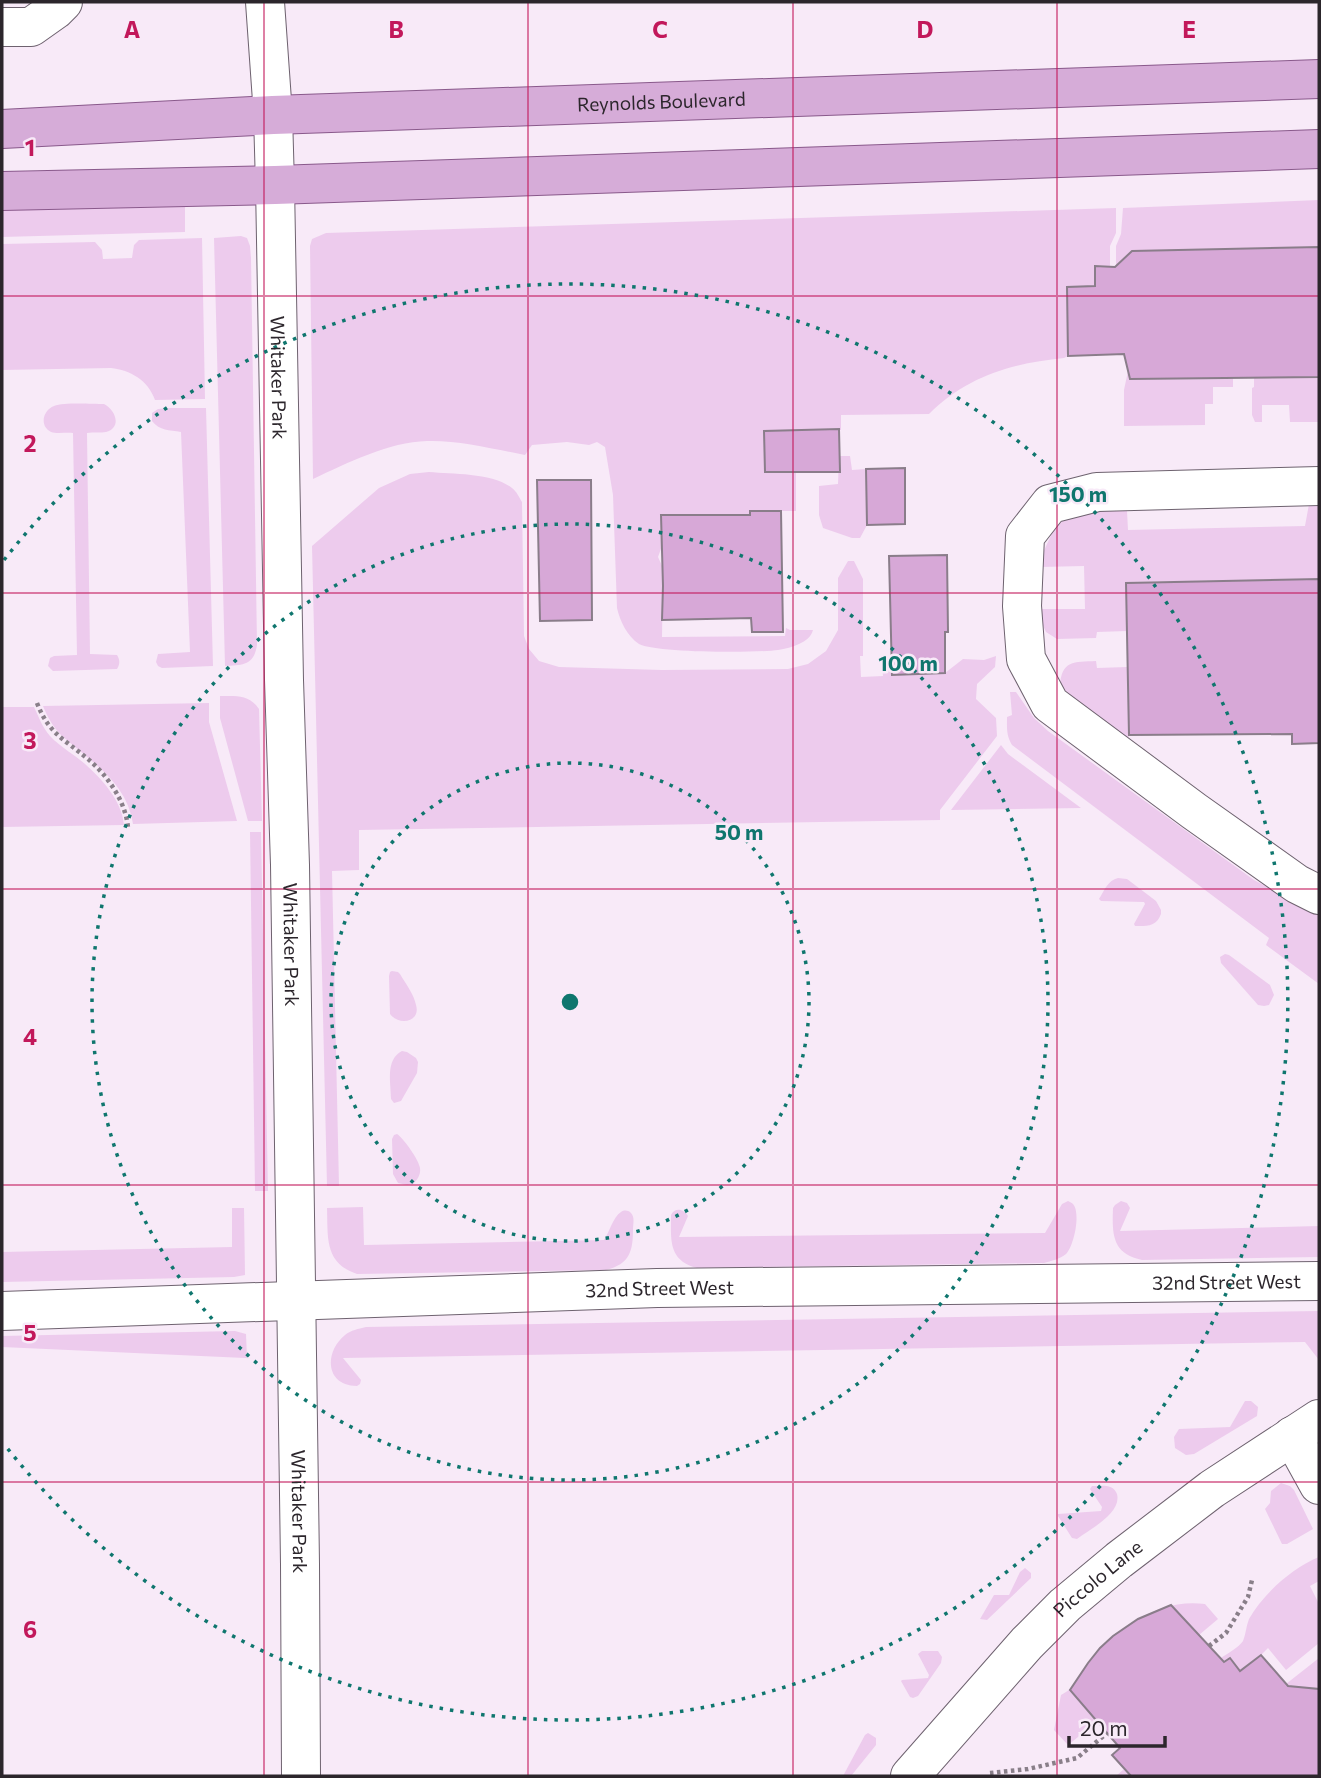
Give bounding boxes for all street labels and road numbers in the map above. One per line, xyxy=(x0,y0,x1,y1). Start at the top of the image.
street label: Reynolds Boulevard xyxy=(577,87,746,116)
street label: Whitaker Park xyxy=(266,316,292,440)
street label: Whitaker Park xyxy=(279,882,304,1007)
street label: 32nd Street West xyxy=(1152,1269,1301,1294)
street label: 32nd Street West xyxy=(585,1275,734,1302)
street label: Whitaker Park xyxy=(287,1449,312,1573)
street label: Piccolo Lane xyxy=(1048,1535,1146,1621)

